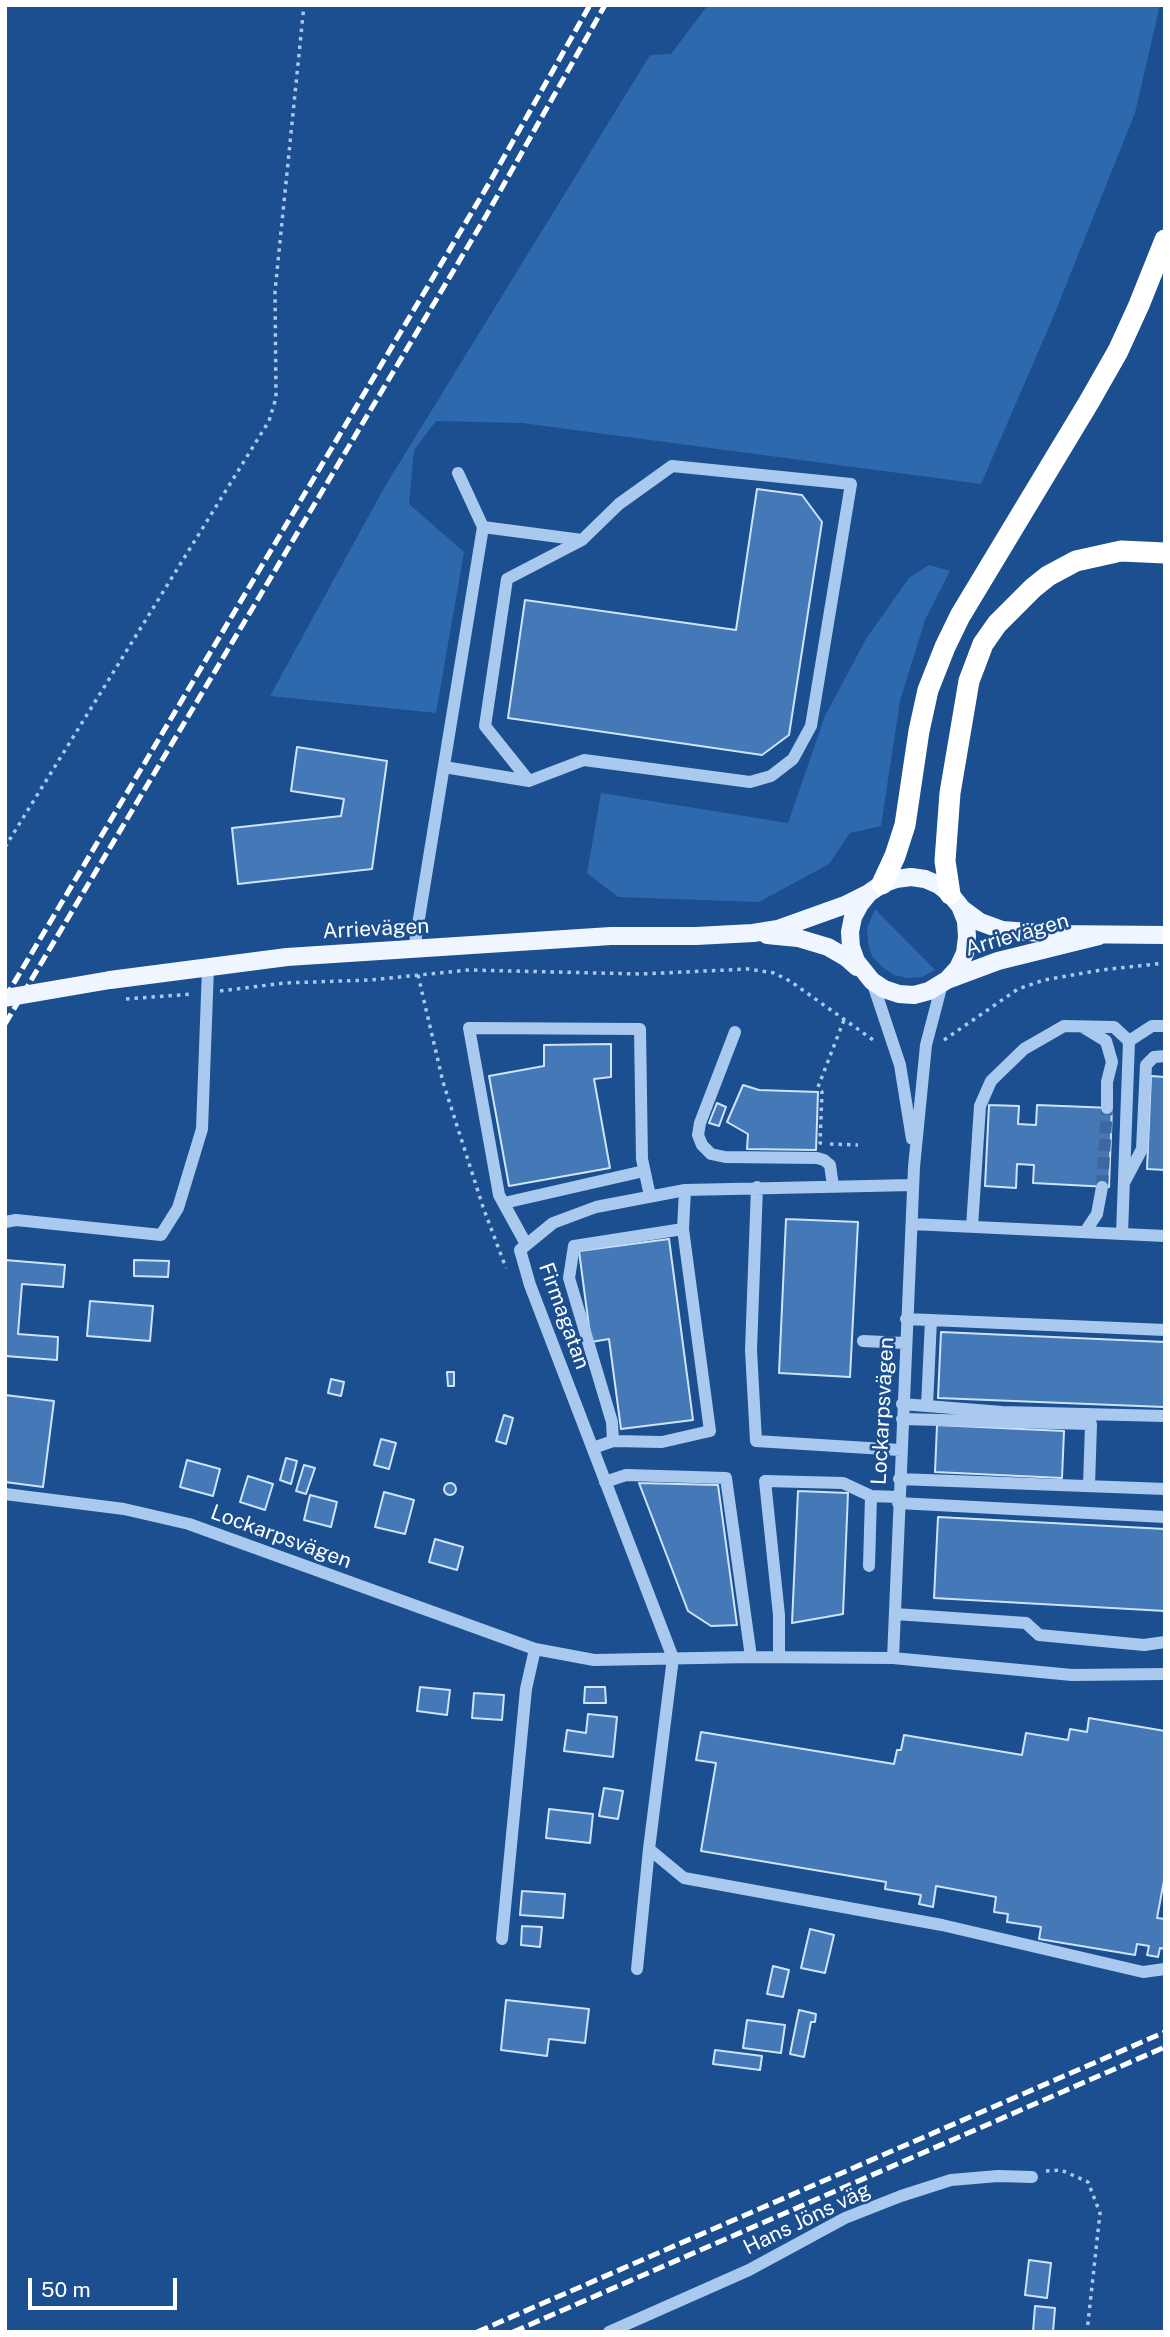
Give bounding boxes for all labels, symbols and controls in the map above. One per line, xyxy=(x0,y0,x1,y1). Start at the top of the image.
street label: Arrievägen xyxy=(962,908,1072,962)
street label: Arrievägen xyxy=(322,914,430,944)
street label: Firmagatan xyxy=(533,1259,595,1373)
street label: Lockarpsvägen xyxy=(867,1336,899,1486)
street label: Lockarpsvägen xyxy=(207,1500,355,1574)
street label: Hans Jöns väg xyxy=(739,2177,875,2261)
scale bar xyxy=(32,2264,180,2308)
text: 50 m xyxy=(41,2277,91,2302)

